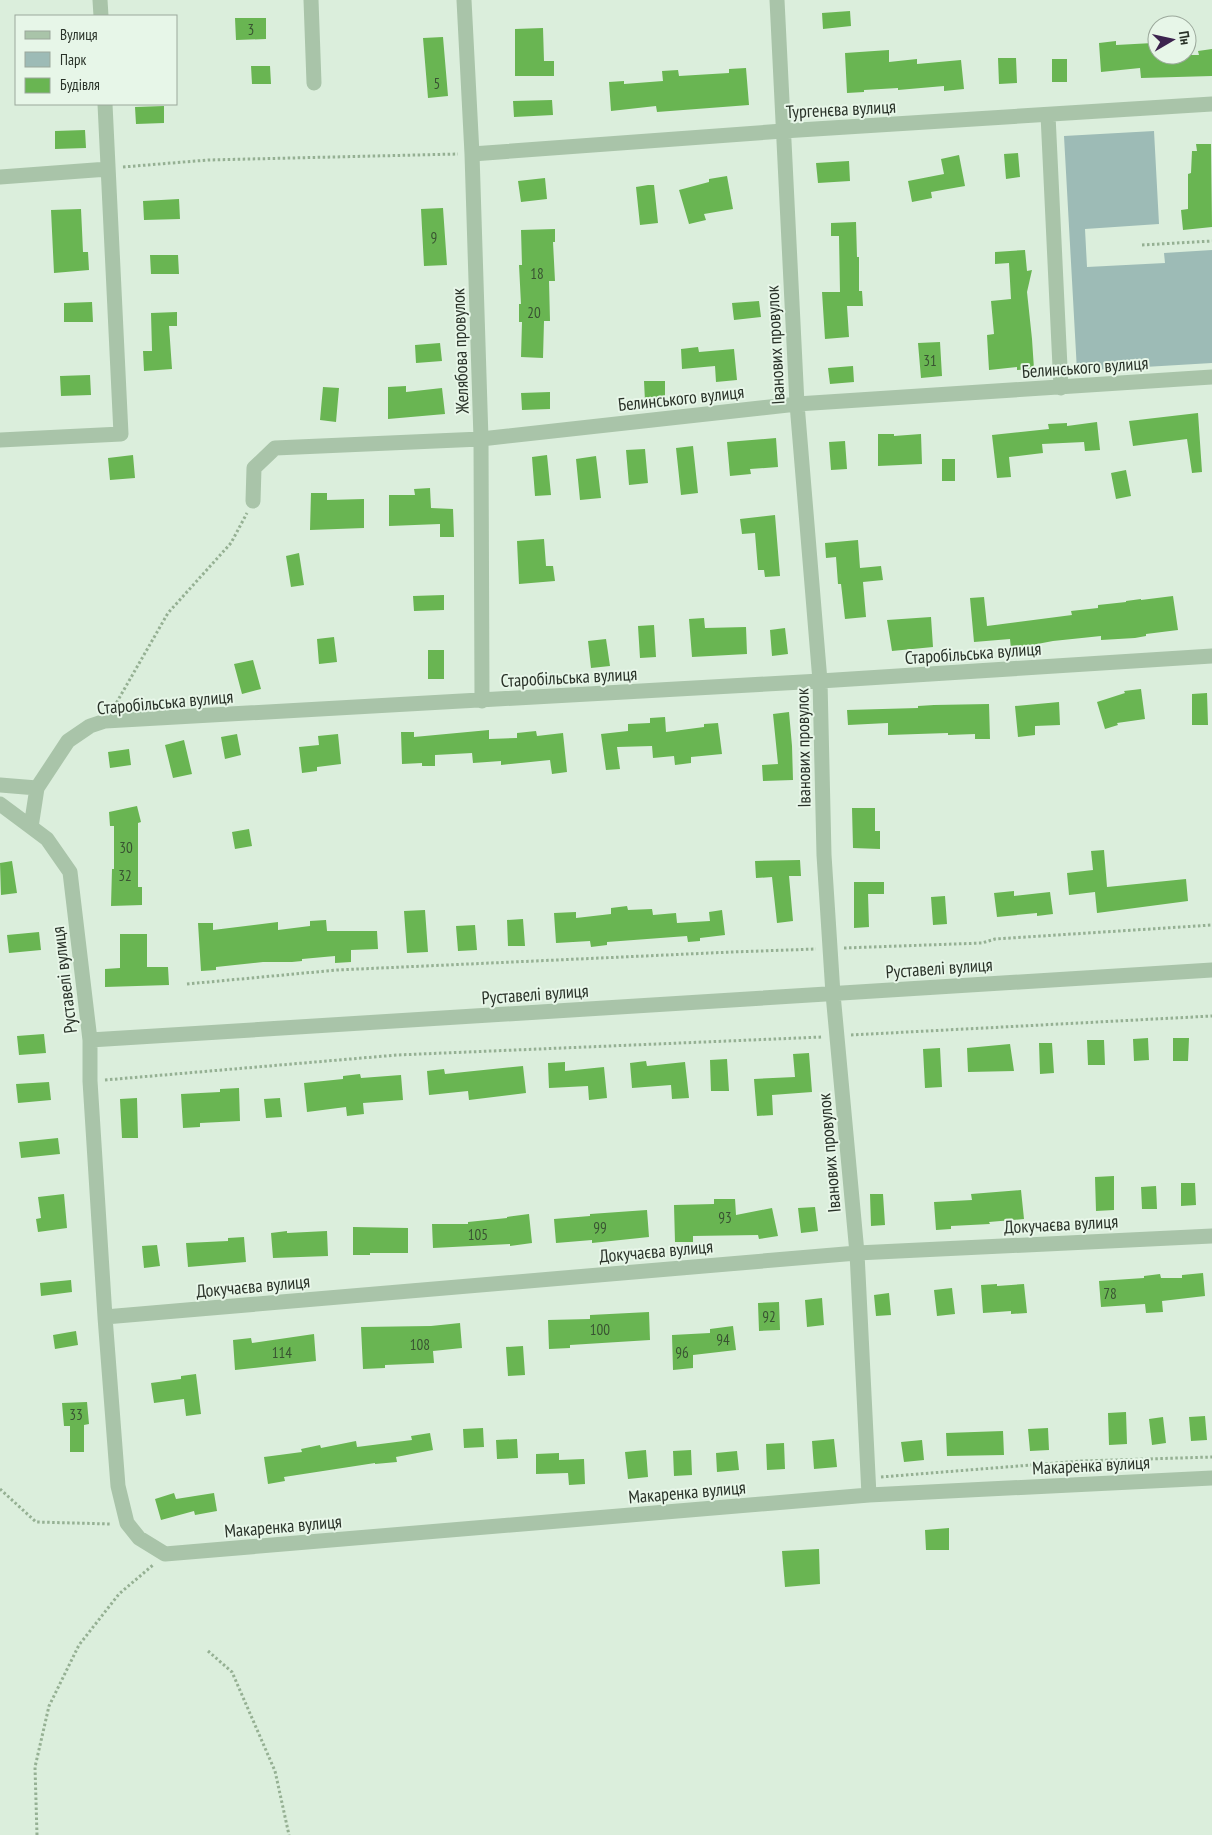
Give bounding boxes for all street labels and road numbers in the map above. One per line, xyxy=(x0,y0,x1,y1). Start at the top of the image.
street label: Тургенєва вулиця xyxy=(785,95,897,123)
street label: Іванових провулок xyxy=(760,285,790,405)
street label: Желябова провулок xyxy=(446,288,474,415)
street label: Белинського вулиця xyxy=(1021,351,1149,383)
street label: Белинського вулиця xyxy=(617,380,745,416)
street label: Старобільська вулиця xyxy=(904,637,1042,669)
street label: Старобільська вулиця xyxy=(500,662,638,692)
street label: Старобільська вулиця xyxy=(96,685,234,719)
street label: Іванових провулок xyxy=(790,688,816,808)
street label: Руставелі вулиця xyxy=(46,925,82,1035)
street label: Руставелі вулиця xyxy=(885,953,993,983)
street label: Руставелі вулиця xyxy=(481,979,589,1009)
street label: Іванових провулок xyxy=(812,1092,846,1214)
street label: Докучаєва вулиця xyxy=(1003,1210,1119,1238)
street label: Докучаєва вулиця xyxy=(598,1235,714,1267)
street label: Докучаєва вулиця xyxy=(195,1270,311,1302)
street label: Макаренка вулиця xyxy=(1032,1450,1150,1480)
street label: Макаренка вулиця xyxy=(627,1475,747,1509)
street label: Макаренка вулиця xyxy=(223,1509,343,1543)

